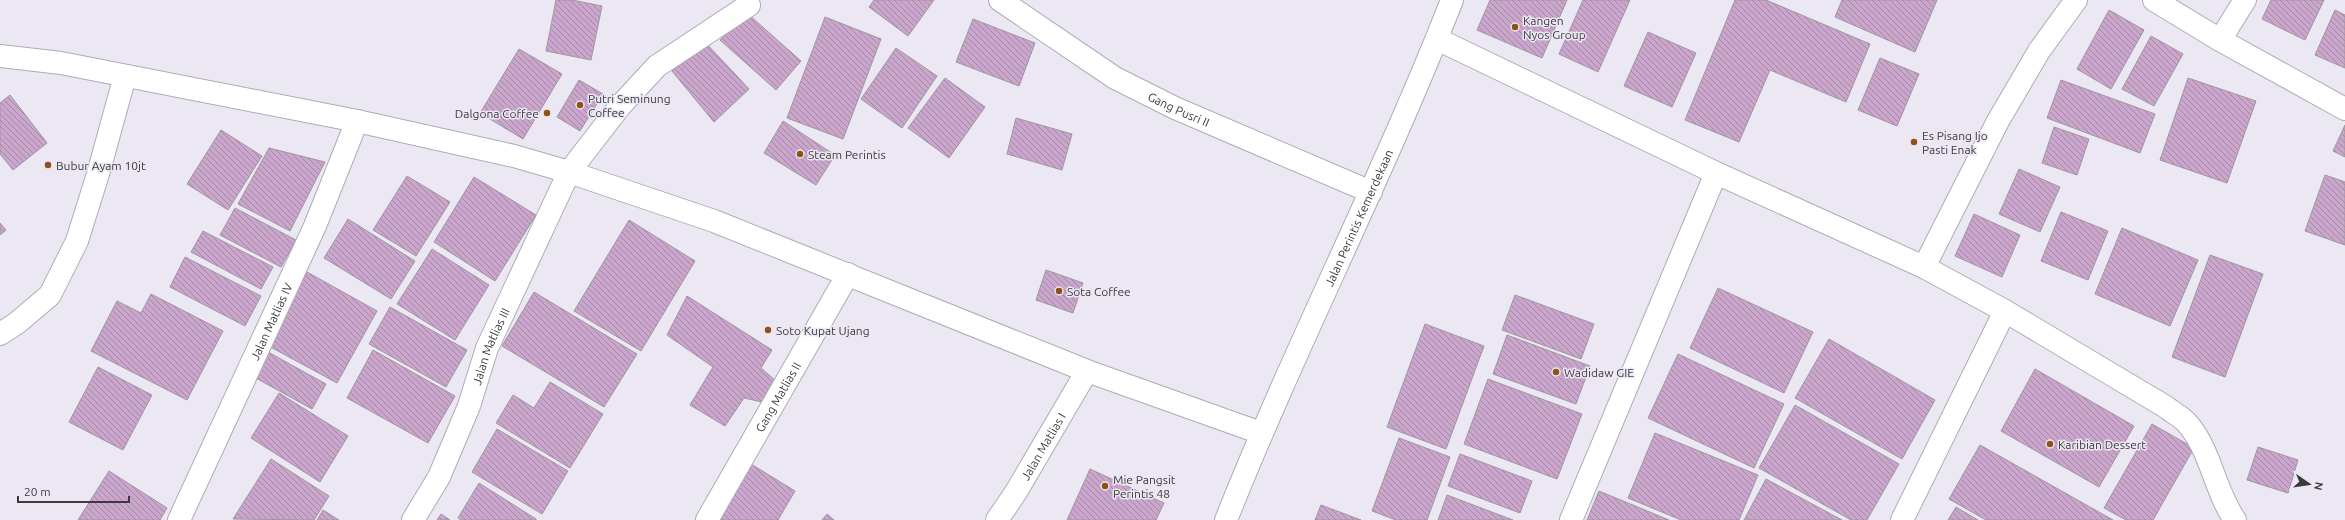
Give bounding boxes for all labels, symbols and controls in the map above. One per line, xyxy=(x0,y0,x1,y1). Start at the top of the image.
place label: Kangen Nyos Group xyxy=(1523,14,1586,41)
marker: Kangen Nyos Group xyxy=(1510,22,1520,32)
street label: Gang Pusri II xyxy=(1146,89,1212,129)
place label: Putri Seminung Coffee xyxy=(588,92,671,119)
marker: Putri Seminung Coffee xyxy=(575,100,585,110)
place label: Dalgona Coffee xyxy=(455,107,539,120)
marker: Dalgona Coffee xyxy=(542,108,552,118)
place label: Es Pisang Ijo Pasti Enak xyxy=(1922,129,1988,156)
marker: Es Pisang Ijo Pasti Enak xyxy=(1909,137,1919,147)
street label: Jalan Perintis Kemerdekaan xyxy=(1322,147,1395,288)
place label: Steam Perintis xyxy=(808,148,886,161)
marker: Steam Perintis xyxy=(795,149,805,159)
place label: Bubur Ayam 10jt xyxy=(56,159,146,172)
marker: Bubur Ayam 10jt xyxy=(43,160,53,170)
street label: Jalan Matlias IV xyxy=(248,280,294,362)
place label: Sota Coffee xyxy=(1067,285,1131,298)
marker: Sota Coffee xyxy=(1054,286,1064,296)
street label: Jalan Matlias III xyxy=(470,306,511,386)
place label: Soto Kupat Ujang xyxy=(776,324,870,337)
marker: Soto Kupat Ujang xyxy=(763,325,773,335)
street label: Gang Matlias II xyxy=(752,360,803,434)
place label: Wadidaw GIE xyxy=(1564,366,1634,379)
marker: Wadidaw GIE xyxy=(1551,367,1561,377)
street label: Jalan Matlias I xyxy=(1018,410,1068,482)
place label: Karibian Dessert xyxy=(2058,438,2146,451)
marker: Karibian Dessert xyxy=(2045,439,2055,449)
north arrow xyxy=(2289,464,2329,504)
place label: Mie Pangsit Perintis 48 xyxy=(1113,473,1176,500)
scale bar xyxy=(18,478,129,504)
marker: Mie Pangsit Perintis 48 xyxy=(1100,481,1110,491)
text: N xyxy=(2312,481,2326,492)
text: 20 m xyxy=(24,485,51,498)

